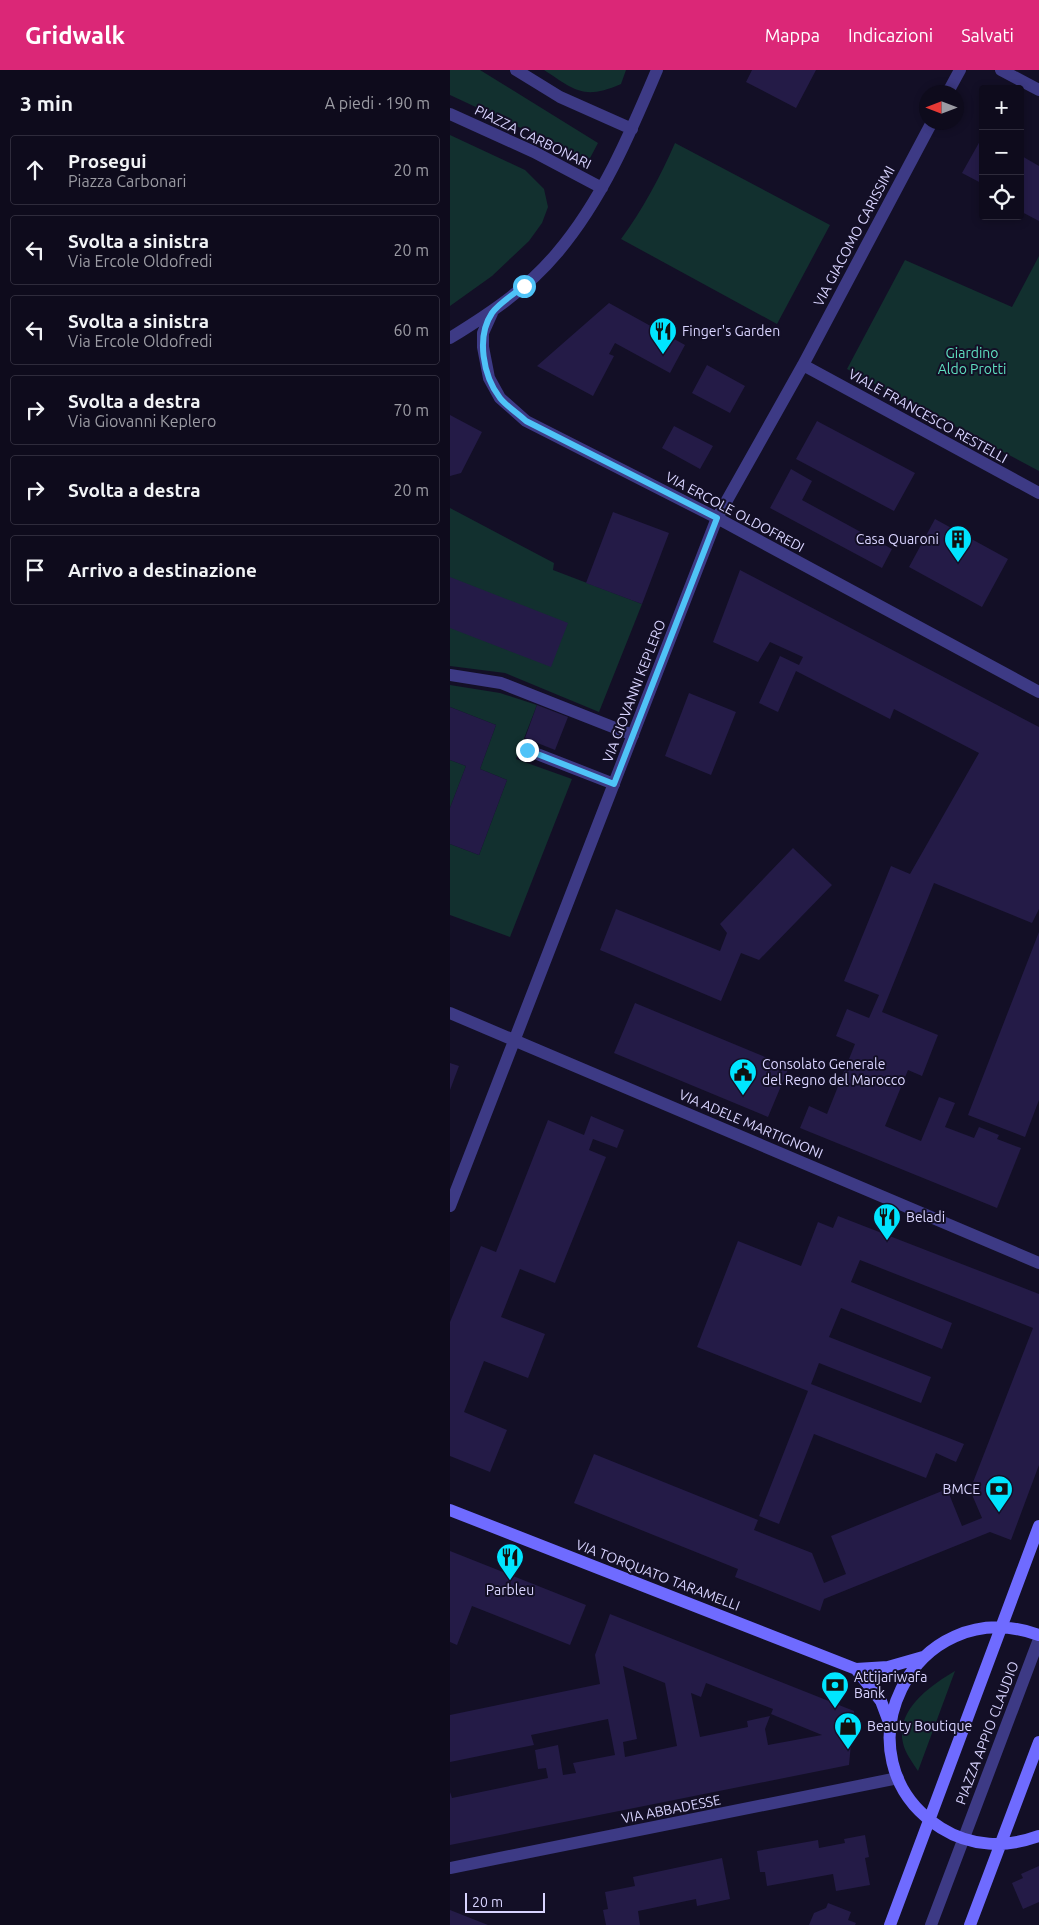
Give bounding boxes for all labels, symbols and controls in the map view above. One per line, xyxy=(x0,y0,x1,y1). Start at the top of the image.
text: Gridwalk xyxy=(25,22,125,49)
text: Mappa xyxy=(765,25,820,45)
text: Indicazioni xyxy=(848,25,933,45)
text: Salvati xyxy=(961,25,1014,45)
north arrow xyxy=(919,85,964,130)
map controls xyxy=(979,85,1024,220)
button: + xyxy=(979,85,1024,130)
text: 3 min xyxy=(20,91,73,115)
text: A piedi · 190 m xyxy=(325,94,430,112)
street label: PIAZZA CARBONARI xyxy=(472,102,594,172)
button: − xyxy=(979,130,1024,175)
text: Prosegui xyxy=(68,150,147,172)
icon: ahead xyxy=(21,156,49,184)
text: 20 m xyxy=(393,161,429,179)
street label: VIA GIACOMO CARISSIMI xyxy=(810,163,898,309)
text: Piazza Carbonari xyxy=(68,172,186,190)
button: locate xyxy=(979,175,1024,220)
text: Svolta a sinistra xyxy=(68,230,209,252)
icon: left xyxy=(21,236,49,264)
text: 20 m xyxy=(393,241,429,259)
text: Via Ercole Oldofredi xyxy=(68,252,212,270)
route start xyxy=(513,275,536,298)
text: Svolta a sinistra xyxy=(68,310,209,332)
icon: left xyxy=(21,316,49,344)
restaurant icon: Finger's Garden xyxy=(648,316,678,355)
text: 60 m xyxy=(393,321,429,339)
place label: Finger's Garden xyxy=(682,323,780,339)
text: Via Ercole Oldofredi xyxy=(68,332,212,350)
park label: Giardino Aldo Protti xyxy=(938,345,1006,377)
street label: VIALE FRANCESCO RESTELLI xyxy=(846,366,1010,466)
text: Svolta a destra xyxy=(68,390,201,412)
icon: right xyxy=(21,396,49,424)
text: 70 m xyxy=(393,401,429,419)
text: Via Giovanni Keplero xyxy=(68,412,216,430)
street label: VIA ERCOLE OLDOFREDI xyxy=(663,469,807,555)
icon: right xyxy=(21,476,49,504)
text: Svolta a destra xyxy=(68,479,201,501)
text: 20 m xyxy=(393,481,429,499)
building icon: Casa Quaroni xyxy=(943,524,973,563)
place label: Casa Quaroni xyxy=(856,531,939,547)
icon: arrive xyxy=(21,556,49,584)
text: Arrivo a destinazione xyxy=(68,559,257,581)
street label: VIA GIOVANNI KEPLERO xyxy=(599,617,669,765)
route end xyxy=(516,739,539,762)
place label: Consolato Generale del Regno del Marocco xyxy=(762,1056,905,1088)
public building icon: Consolato Generale del Regno del Marocco xyxy=(728,1057,758,1096)
street label: VIA ADELE MARTIGNONI xyxy=(677,1086,825,1162)
restaurant icon: Beladi xyxy=(872,1202,902,1241)
place label: Beladi xyxy=(906,1209,945,1225)
bank icon: BMCE xyxy=(984,1474,1014,1513)
place label: BMCE xyxy=(943,1481,980,1497)
street label: VIA TORQUATO TARAMELLI xyxy=(574,1536,742,1614)
restaurant icon: Parbleu xyxy=(495,1542,525,1581)
place label: Parbleu xyxy=(486,1582,534,1598)
street label: PIAZZA APPIO CLAUDIO xyxy=(952,1659,1022,1807)
place label: Attijariwafa Bank xyxy=(854,1669,927,1701)
bank icon: Attijariwafa Bank xyxy=(820,1670,850,1709)
shop icon: Beauty Boutique xyxy=(833,1711,863,1750)
place label: Beauty Boutique xyxy=(867,1718,972,1734)
street label: VIA ABBADESSE xyxy=(620,1791,722,1826)
scale bar xyxy=(465,1890,545,1913)
text: 20 m xyxy=(472,1894,503,1910)

